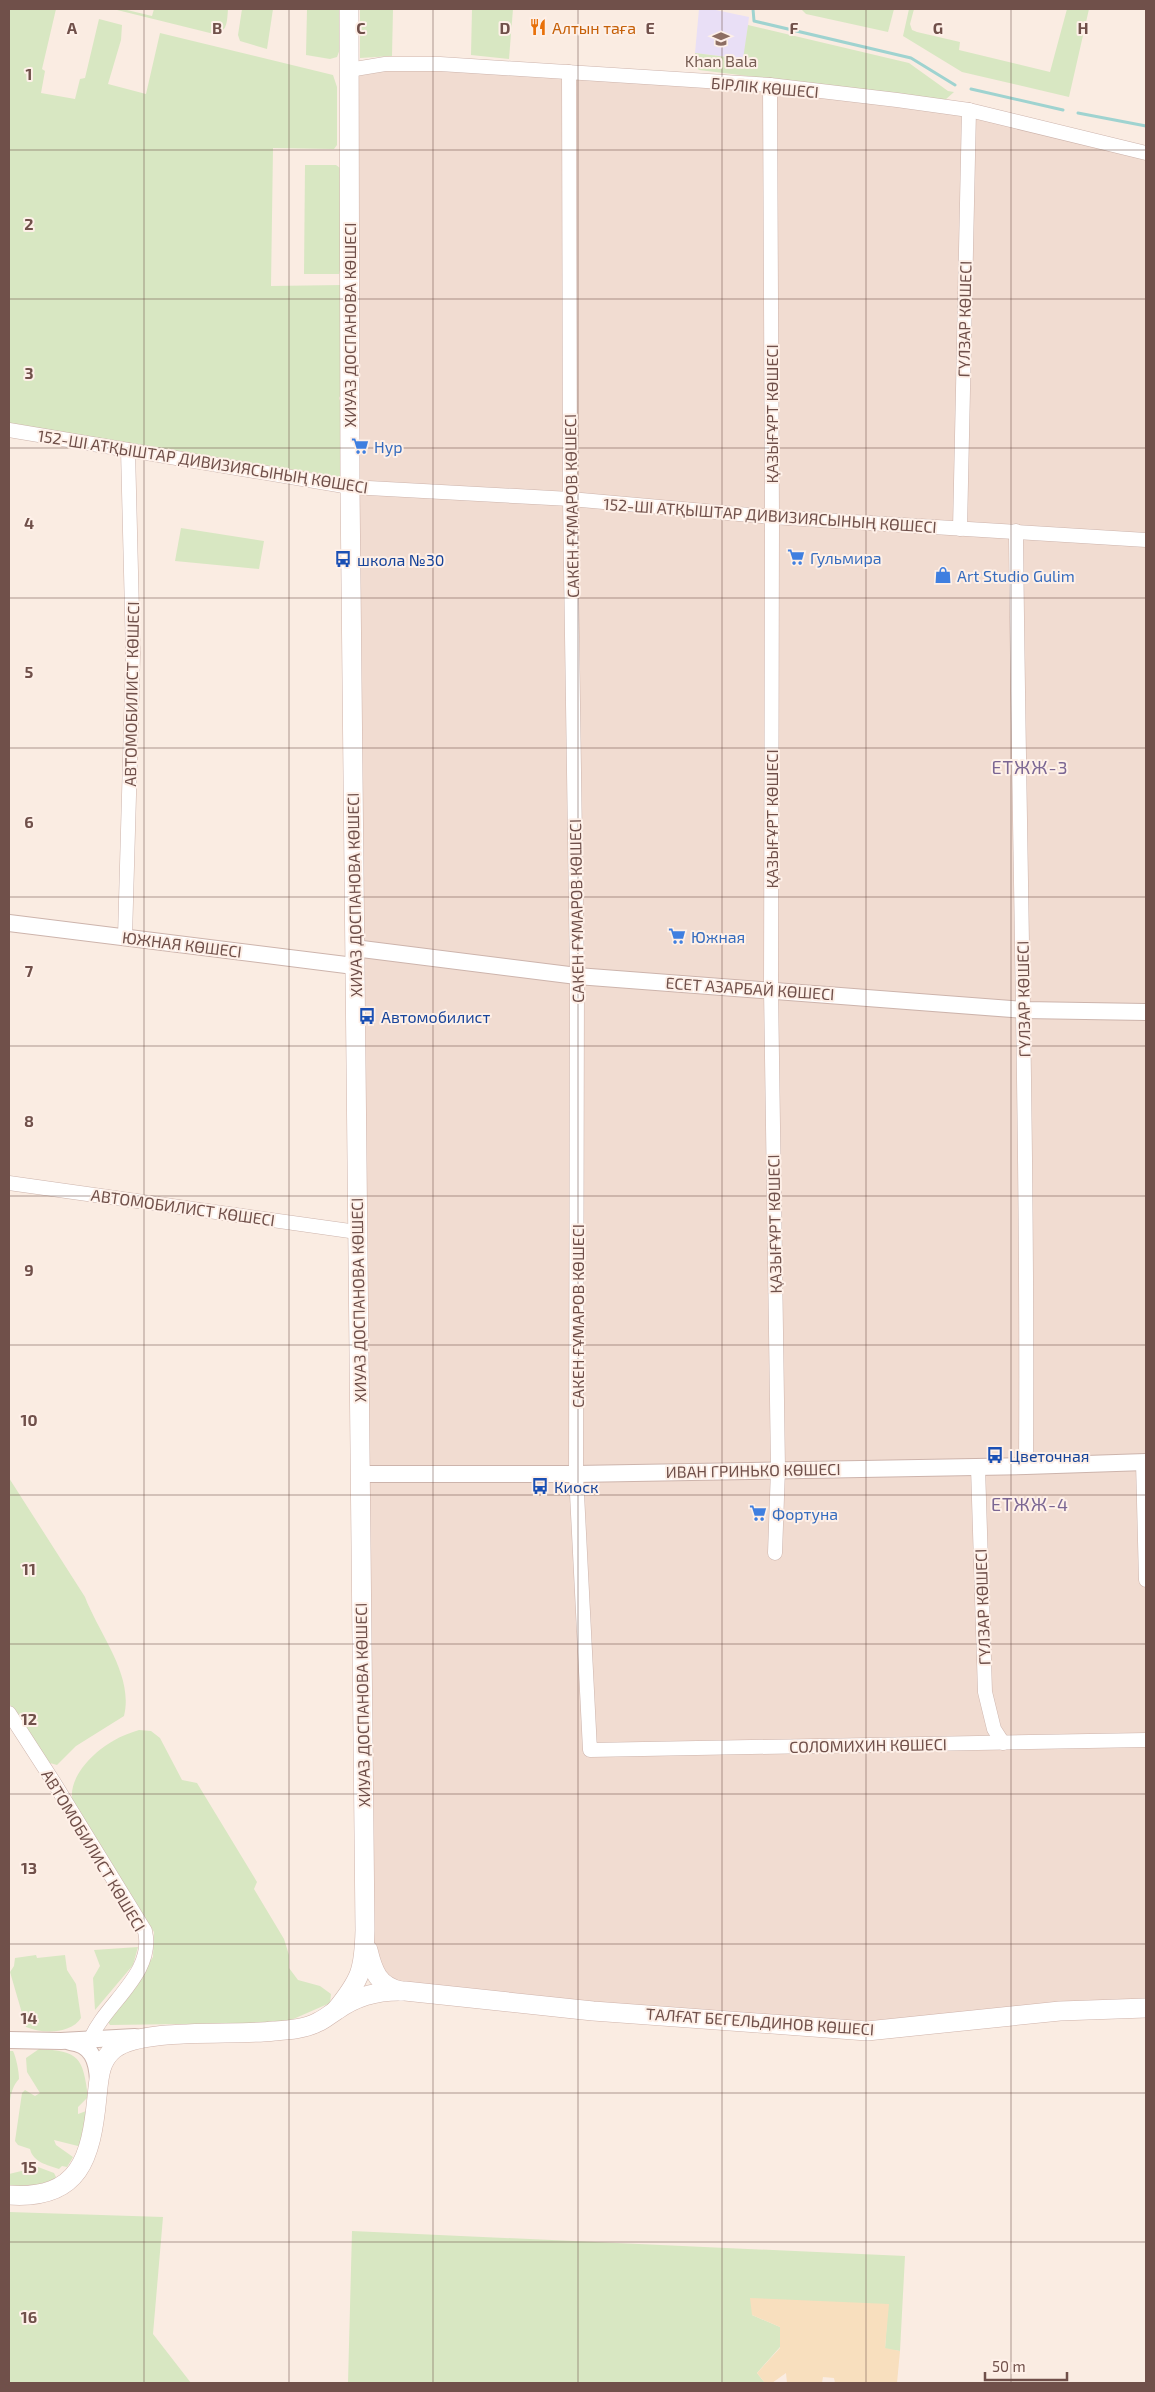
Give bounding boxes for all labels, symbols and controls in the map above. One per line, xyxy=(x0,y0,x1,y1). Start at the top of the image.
restaurant icon: Алтын таға xyxy=(528,17,548,37)
text: A xyxy=(67,18,78,37)
text: B xyxy=(212,18,222,37)
text: C xyxy=(356,18,366,37)
text: D xyxy=(500,18,511,37)
place label: Алтын таға xyxy=(552,18,636,37)
text: E xyxy=(645,18,655,37)
text: F xyxy=(790,18,799,37)
text: G xyxy=(933,18,943,37)
text: H xyxy=(1077,18,1089,37)
school or university icon: Khan Bala xyxy=(711,29,731,49)
place label: Khan Bala xyxy=(685,51,757,70)
text: 1 xyxy=(26,64,32,83)
street label: БІРЛІК КӨШЕСІ xyxy=(710,73,820,101)
text: 2 xyxy=(24,214,34,233)
street label: ХИУАЗ ДОСПАНОВА КӨШЕСІ xyxy=(340,223,359,427)
street label: ГҮЛЗАР КӨШЕСІ xyxy=(953,261,975,377)
street label: ҚАЗЫҒҰРТ КӨШЕСІ xyxy=(762,344,781,484)
text: 3 xyxy=(24,363,34,382)
street label: САКЕН ҒҰМАРОВ КӨШЕСІ xyxy=(560,414,582,598)
street label: 152-ШІ АТҚЫШТАР ДИВИЗИЯСЫНЫҢ КӨШЕСІ xyxy=(37,425,369,497)
supermarket icon: Нур xyxy=(350,436,370,456)
place label: Нур xyxy=(374,437,403,457)
street label: 152-ШІ АТҚЫШТАР ДИВИЗИЯСЫНЫҢ КӨШЕСІ xyxy=(603,494,937,536)
text: 4 xyxy=(24,513,34,532)
supermarket icon: Гульмира xyxy=(786,547,806,567)
place label: Гульмира xyxy=(810,548,882,568)
bus stop icon: школа №30 xyxy=(333,549,353,569)
place label: школа №30 xyxy=(357,550,444,569)
shop icon: Art Studio Gulim xyxy=(933,565,953,585)
place label: Art Studio Gulim xyxy=(957,566,1075,585)
street label: АВТОМОБИЛИСТ КӨШЕСІ xyxy=(120,601,142,787)
text: 5 xyxy=(25,662,34,681)
street label: ҚАЗЫҒҰРТ КӨШЕСІ xyxy=(762,749,781,889)
district label: ЕТЖЖ-3 xyxy=(991,756,1069,778)
street label: ХИУАЗ ДОСПАНОВА КӨШЕСІ xyxy=(343,792,365,998)
text: 6 xyxy=(24,812,34,831)
street label: САКЕН ҒҰМАРОВ КӨШЕСІ xyxy=(565,819,587,1003)
supermarket icon: Южная xyxy=(667,926,687,946)
street label: ЮЖНАЯ КӨШЕСІ xyxy=(121,927,243,961)
place label: Южная xyxy=(691,927,745,946)
street label: ГҮЛЗАР КӨШЕСІ xyxy=(1012,941,1034,1057)
text: 7 xyxy=(25,961,34,980)
street label: ЕСЕТ АЗАРБАЙ КӨШЕСІ xyxy=(665,973,835,1003)
bus stop icon: Автомобилист xyxy=(357,1006,377,1026)
place label: Автомобилист xyxy=(381,1007,490,1026)
text: 8 xyxy=(24,1111,34,1130)
street label: ҚАЗЫҒҰРТ КӨШЕСІ xyxy=(763,1154,785,1294)
street label: АВТОМОБИЛИСТ КӨШЕСІ xyxy=(90,1185,276,1229)
street label: ХИУАЗ ДОСПАНОВА КӨШЕСІ xyxy=(347,1197,369,1403)
street label: САКЕН ҒҰМАРОВ КӨШЕСІ xyxy=(568,1224,587,1408)
text: 9 xyxy=(24,1260,34,1279)
text: 10 xyxy=(20,1410,38,1429)
bus stop icon: Цветочная xyxy=(985,1445,1005,1465)
place label: Цветочная xyxy=(1009,1446,1089,1465)
street label: ИВАН ГРИНЬКО КӨШЕСІ xyxy=(665,1459,841,1481)
bus stop icon: Киоск xyxy=(530,1476,550,1496)
place label: Киоск xyxy=(554,1477,599,1496)
district label: ЕТЖЖ-4 xyxy=(991,1493,1069,1515)
supermarket icon: Фортуна xyxy=(748,1503,768,1523)
place label: Фортуна xyxy=(772,1504,838,1524)
street label: ГҮЛЗАР КӨШЕСІ xyxy=(970,1548,994,1666)
text: 11 xyxy=(22,1559,36,1578)
street label: ХИУАЗ ДОСПАНОВА КӨШЕСІ xyxy=(351,1602,373,1808)
text: 12 xyxy=(21,1709,37,1728)
street label: СОЛОМИХИН КӨШЕСІ xyxy=(789,1734,947,1756)
street label: АВТОМОБИЛИСТ КӨШЕСІ xyxy=(38,1766,150,1934)
text: 13 xyxy=(21,1858,37,1877)
street label: ТАЛҒАТ БЕГЕЛЬДИНОВ КӨШЕСІ xyxy=(645,2004,875,2038)
text: 14 xyxy=(20,2008,38,2027)
text: 15 xyxy=(21,2157,37,2176)
text: 16 xyxy=(21,2307,37,2326)
scale bar xyxy=(985,2350,1068,2382)
text: 50 m xyxy=(992,2357,1026,2375)

